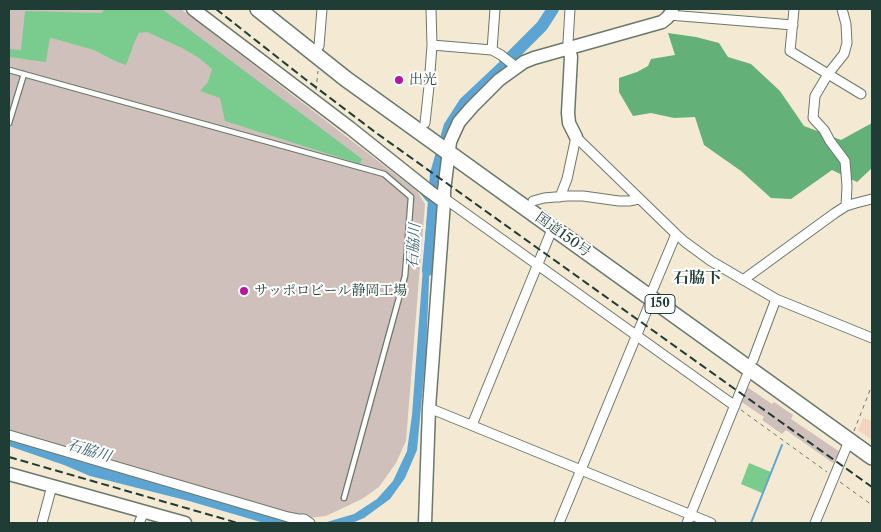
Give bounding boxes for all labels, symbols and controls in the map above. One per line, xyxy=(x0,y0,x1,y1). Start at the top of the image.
place label: 出光 xyxy=(409,72,437,88)
marker: 出光 xyxy=(393,74,405,86)
street label: 国道150号 xyxy=(532,209,594,261)
water label: 石脇川 xyxy=(403,223,425,269)
district label: 石脇下 xyxy=(673,268,721,288)
place label: サッポロビール静岡工場 xyxy=(254,283,407,299)
marker: サッポロビール静岡工場 xyxy=(238,285,250,297)
road number: 150 xyxy=(645,294,675,314)
water label: 石脇川 xyxy=(65,436,113,466)

